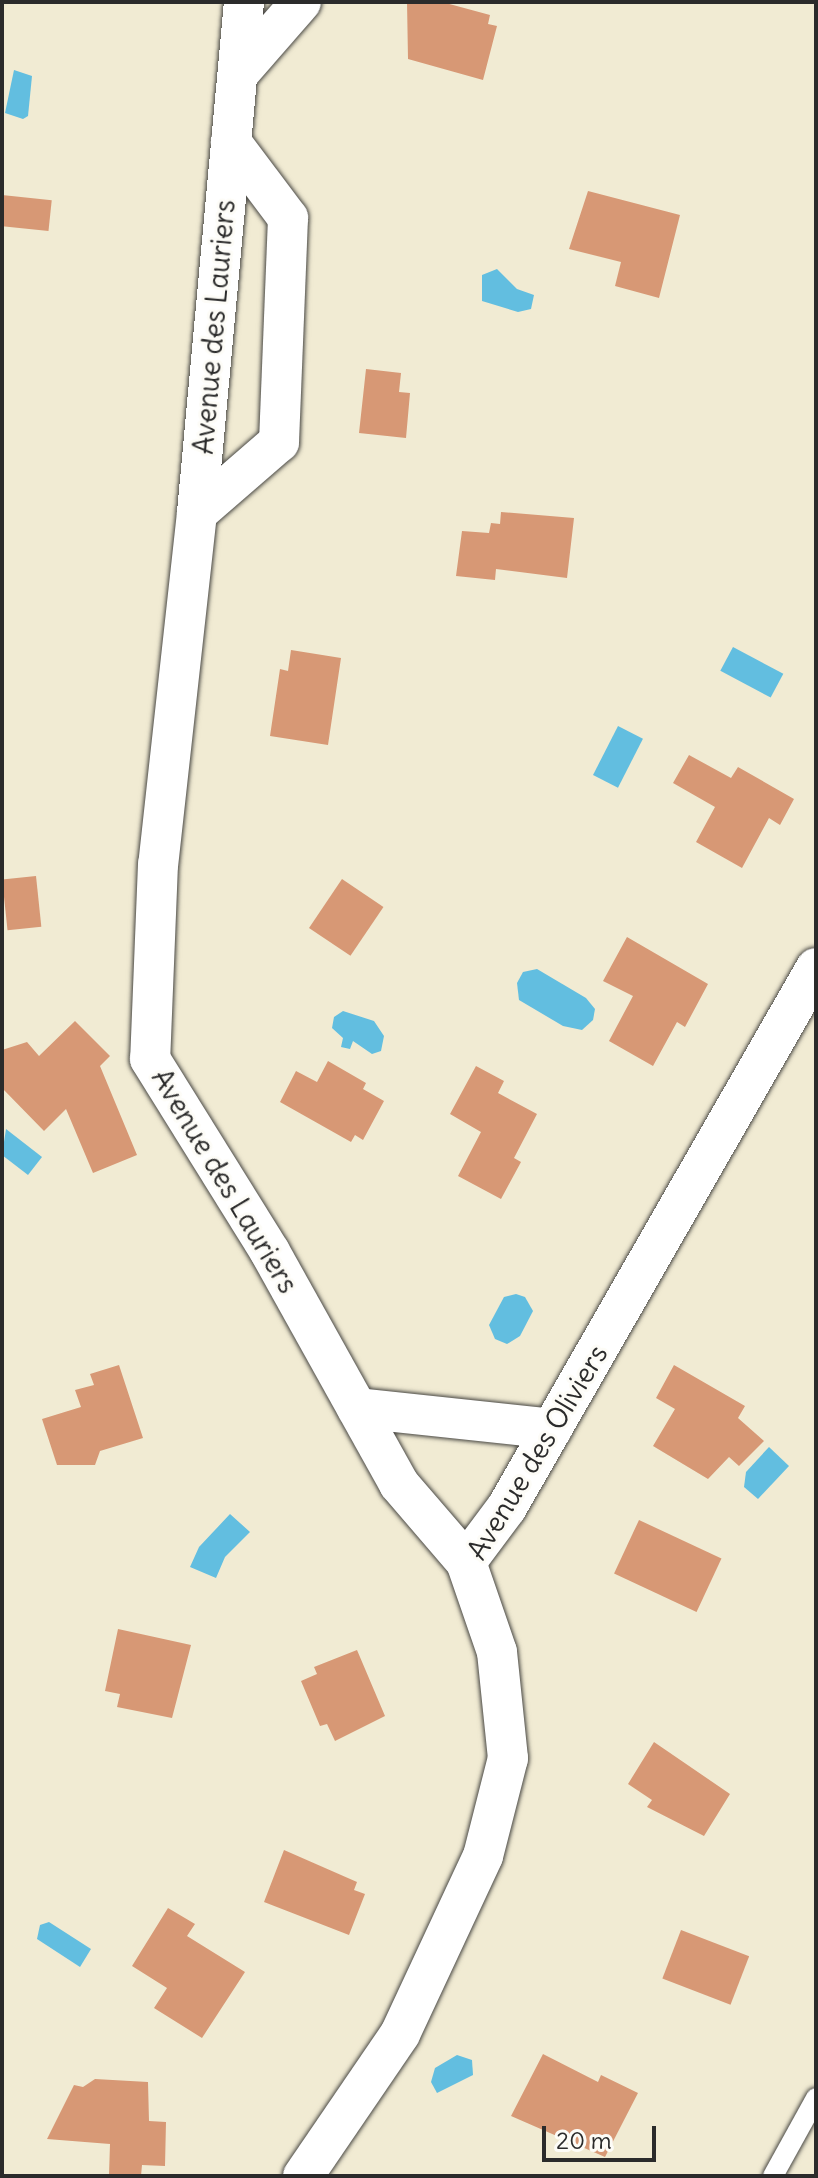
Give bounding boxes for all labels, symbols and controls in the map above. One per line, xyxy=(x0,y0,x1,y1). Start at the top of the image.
street label: Avenue des Lauriers xyxy=(186,198,242,456)
street label: Avenue des Lauriers xyxy=(145,1063,305,1299)
street label: Avenue des Oliviers xyxy=(460,1338,614,1566)
scale bar xyxy=(546,2110,660,2160)
text: 20 m xyxy=(556,2125,612,2155)

